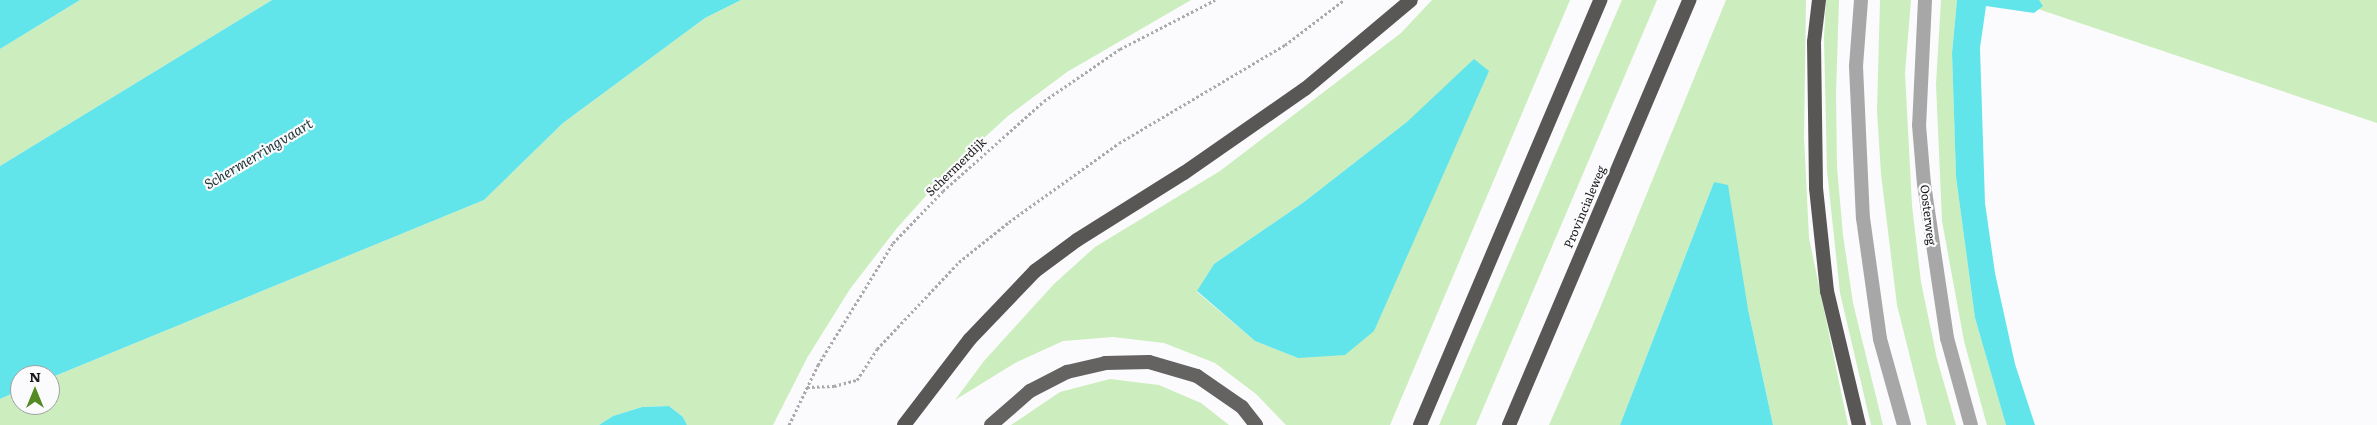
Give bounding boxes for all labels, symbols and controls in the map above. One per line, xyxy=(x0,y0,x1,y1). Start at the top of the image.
water label: Schermerringvaart xyxy=(201,114,315,192)
street label: Schermerdijk xyxy=(923,135,989,199)
street label: Provincialeweg xyxy=(1561,164,1609,250)
street label: Oosterweg xyxy=(1917,184,1939,246)
north arrow xyxy=(10,365,60,415)
text: N xyxy=(29,366,41,386)

